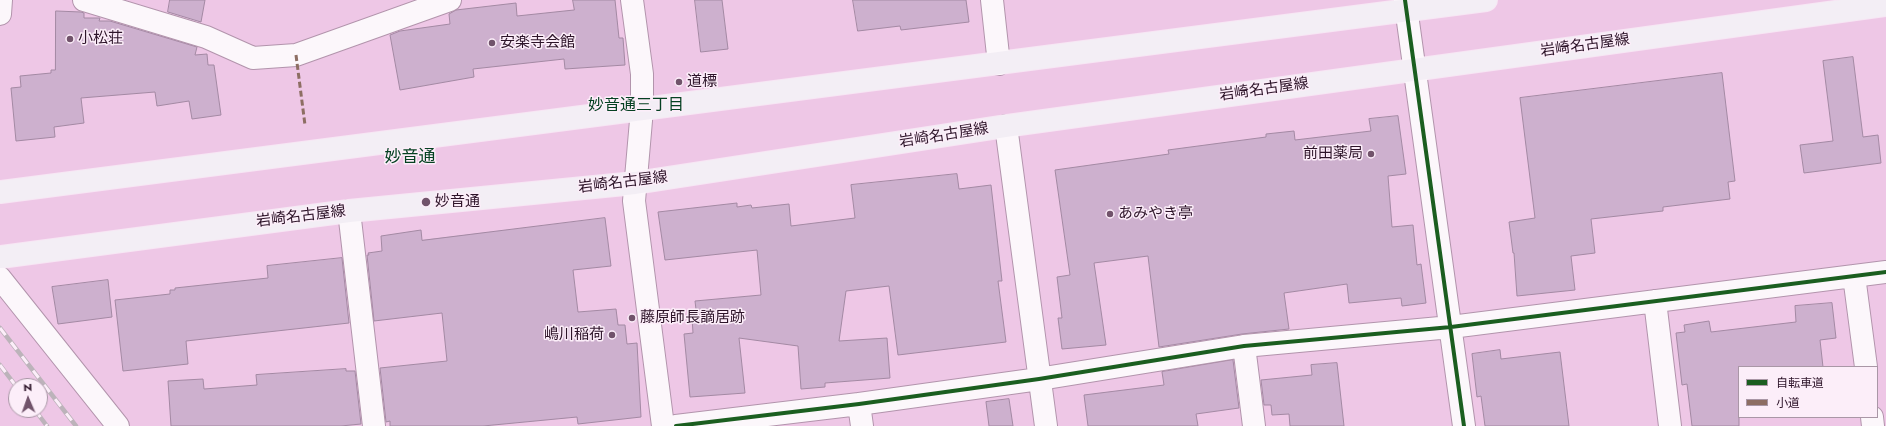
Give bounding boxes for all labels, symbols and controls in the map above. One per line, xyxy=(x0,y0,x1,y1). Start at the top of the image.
place label: 小松荘 xyxy=(78,30,123,48)
street label: 岩崎名古屋線 xyxy=(1539,31,1631,61)
marker: 小松荘 xyxy=(65,34,75,44)
place label: 安楽寺会館 xyxy=(500,34,575,52)
marker: 安楽寺会館 xyxy=(487,38,497,48)
place label: 道標 xyxy=(687,73,717,91)
street label: 岩崎名古屋線 xyxy=(1218,75,1310,105)
marker: 道標 xyxy=(674,77,684,87)
district label: 妙音通三丁目 xyxy=(588,96,684,116)
street label: 岩崎名古屋線 xyxy=(898,120,990,152)
place label: 前田薬局 xyxy=(1303,145,1363,163)
district label: 妙音通 xyxy=(385,148,435,168)
marker: 前田薬局 xyxy=(1366,149,1376,159)
street label: 岩崎名古屋線 xyxy=(577,169,669,197)
place label: 妙音通 xyxy=(435,193,480,211)
marker: 妙音通 xyxy=(420,196,432,208)
street label: 岩崎名古屋線 xyxy=(255,203,347,231)
place label: あみやき亭 xyxy=(1118,205,1193,223)
marker: あみやき亭 xyxy=(1105,209,1115,219)
place label: 藤原師長謫居跡 xyxy=(640,309,745,327)
marker: 藤原師長謫居跡 xyxy=(627,313,637,323)
place label: 嶋川稲荷 xyxy=(544,326,604,344)
marker: 嶋川稲荷 xyxy=(607,330,617,340)
legend xyxy=(1738,366,1878,418)
text: 自転車道 xyxy=(1776,374,1824,392)
north arrow xyxy=(8,378,48,418)
text: N xyxy=(23,379,32,395)
text: 小道 xyxy=(1776,394,1800,412)

